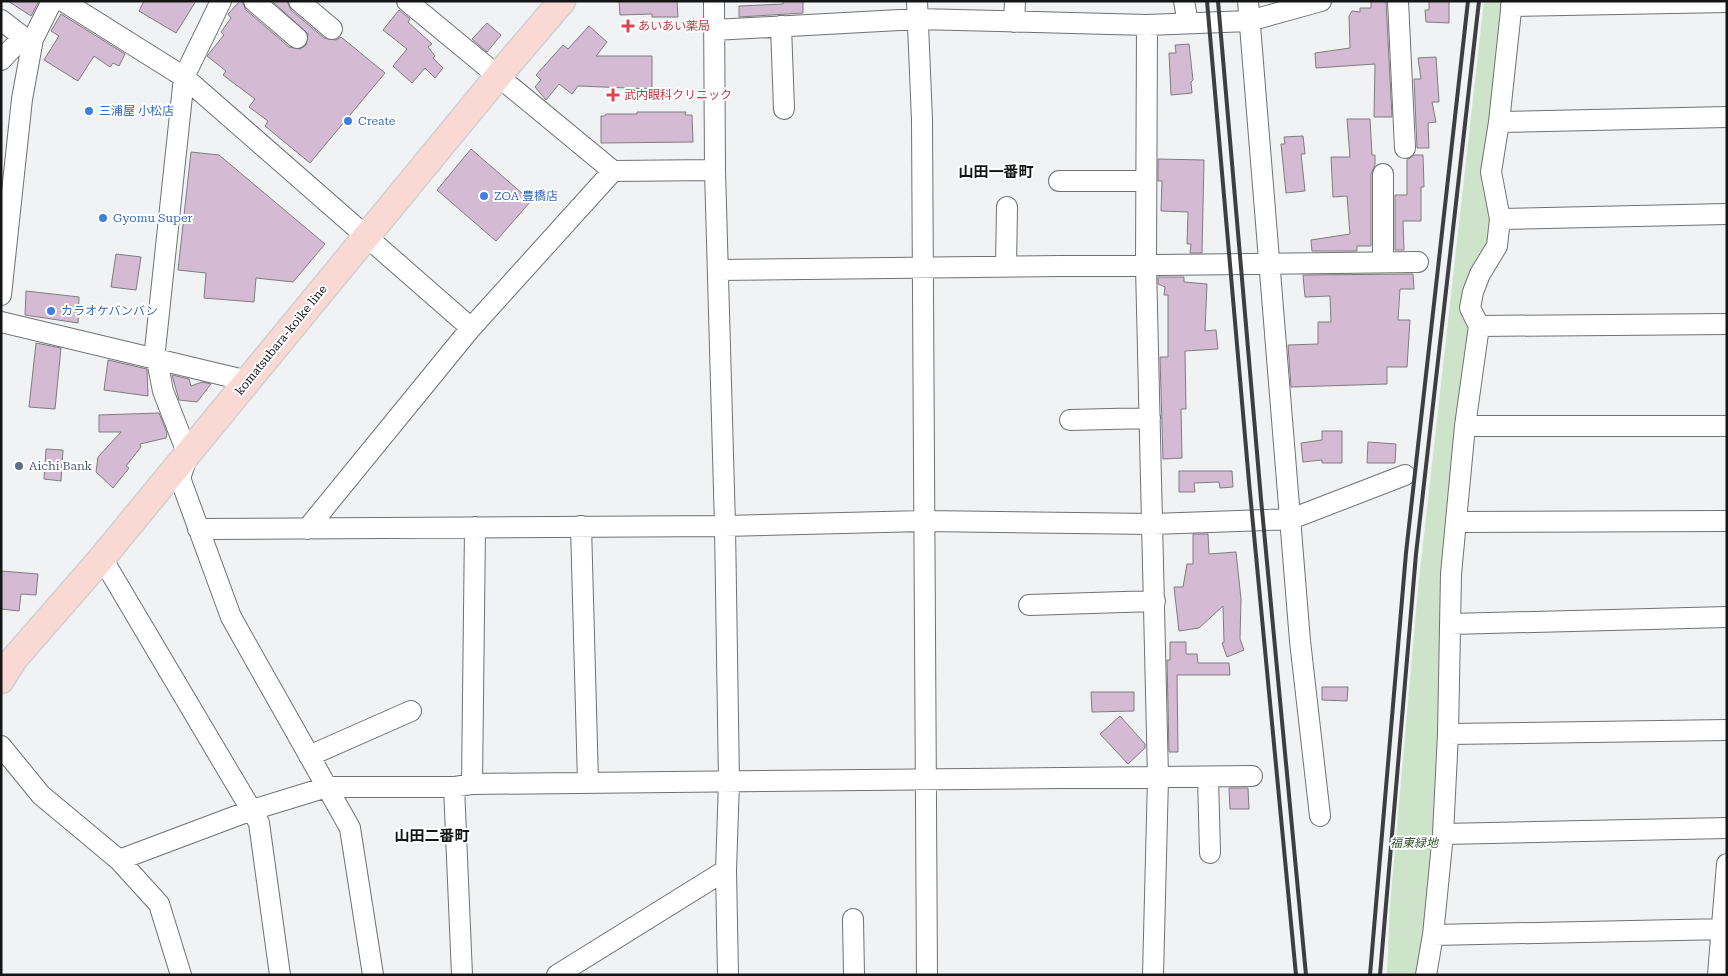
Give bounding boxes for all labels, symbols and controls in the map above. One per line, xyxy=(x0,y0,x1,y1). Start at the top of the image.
place label: あいあい薬局 xyxy=(638,19,710,33)
marker: あいあい薬局 xyxy=(622,20,634,32)
marker: 武内眼科クリニック xyxy=(606,88,620,102)
place label: 武内眼科クリニック xyxy=(624,88,732,102)
place label: 三浦屋 小松店 xyxy=(99,104,174,118)
marker: 三浦屋 小松店 xyxy=(83,105,95,117)
place label: Create xyxy=(358,114,396,128)
marker: Create xyxy=(342,115,354,127)
district label: 山田一番町 xyxy=(958,163,1034,181)
place label: ZOA 豊橋店 xyxy=(494,189,558,203)
marker: ZOA 豊橋店 xyxy=(478,190,490,202)
place label: Gyomu Super xyxy=(113,211,192,225)
marker: Gyomu Super xyxy=(97,212,109,224)
street label: komatsubara-koike line xyxy=(232,282,330,398)
place label: カラオケバンバン xyxy=(61,304,158,318)
marker: カラオケバンバン xyxy=(45,305,57,317)
place label: Aichi Bank xyxy=(29,459,93,473)
marker: Aichi Bank xyxy=(13,460,25,472)
district label: 山田二番町 xyxy=(394,827,470,845)
park label: 福東緑地 xyxy=(1390,836,1440,850)

